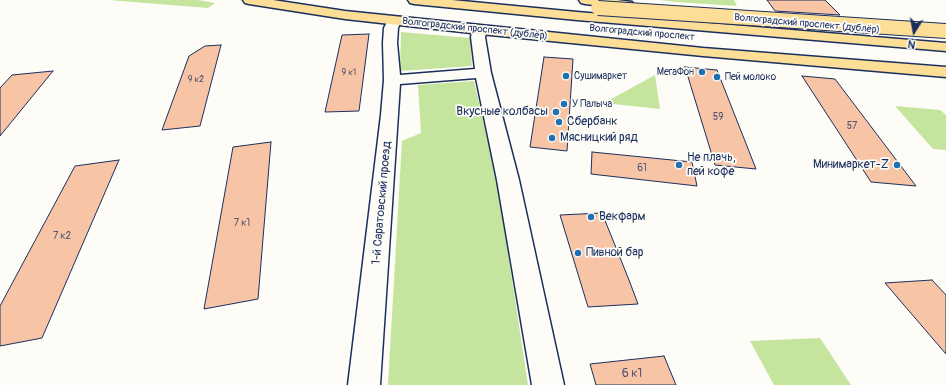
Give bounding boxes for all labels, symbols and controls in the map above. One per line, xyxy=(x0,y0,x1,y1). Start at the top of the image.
street label: Волгоградский проспект (дублёр) xyxy=(734,12,880,36)
north arrow xyxy=(894,12,934,52)
street label: Волгоградский проспект (дублёр) xyxy=(402,15,548,43)
street label: Волгоградский проспект xyxy=(589,22,695,44)
text: N xyxy=(907,37,917,51)
place label: МегаФон xyxy=(657,66,694,78)
marker: МегаФон xyxy=(697,67,707,77)
house number: 9 к1 xyxy=(342,68,356,78)
place label: Сушимаркет xyxy=(574,70,627,82)
marker: Сушимаркет xyxy=(561,71,571,81)
place label: Пей молоко xyxy=(725,71,776,83)
marker: Пей молоко xyxy=(712,72,722,82)
house number: 9 к2 xyxy=(188,75,204,85)
place label: У Палыча xyxy=(572,98,612,110)
marker: У Палыча xyxy=(559,99,569,109)
place label: Вкусные колбасы xyxy=(456,105,548,119)
marker: Вкусные колбасы xyxy=(551,107,561,117)
house number: 59 xyxy=(713,111,723,123)
place label: Сбербанк xyxy=(567,115,618,129)
marker: Сбербанк xyxy=(554,117,564,127)
house number: 57 xyxy=(847,120,857,132)
place label: Мясницкий ряд xyxy=(560,131,638,145)
marker: Мясницкий ряд xyxy=(547,133,557,143)
street label: 1-й Саратовский проезд xyxy=(369,141,395,265)
place label: Не плачь, пей кофе xyxy=(687,151,736,179)
place label: Минимаркет-Z xyxy=(813,158,889,172)
marker: Не плачь, пей кофе xyxy=(674,160,684,170)
marker: Минимаркет-Z xyxy=(892,160,902,170)
house number: 61 xyxy=(637,162,647,174)
place label: Векфарм xyxy=(599,210,646,224)
marker: Векфарм xyxy=(586,212,596,222)
house number: 7 к1 xyxy=(234,217,250,229)
house number: 7 к2 xyxy=(53,230,71,242)
place label: Пивной бар xyxy=(586,246,643,260)
marker: Пивной бар xyxy=(573,248,583,258)
house number: 6 к1 xyxy=(622,367,642,381)

